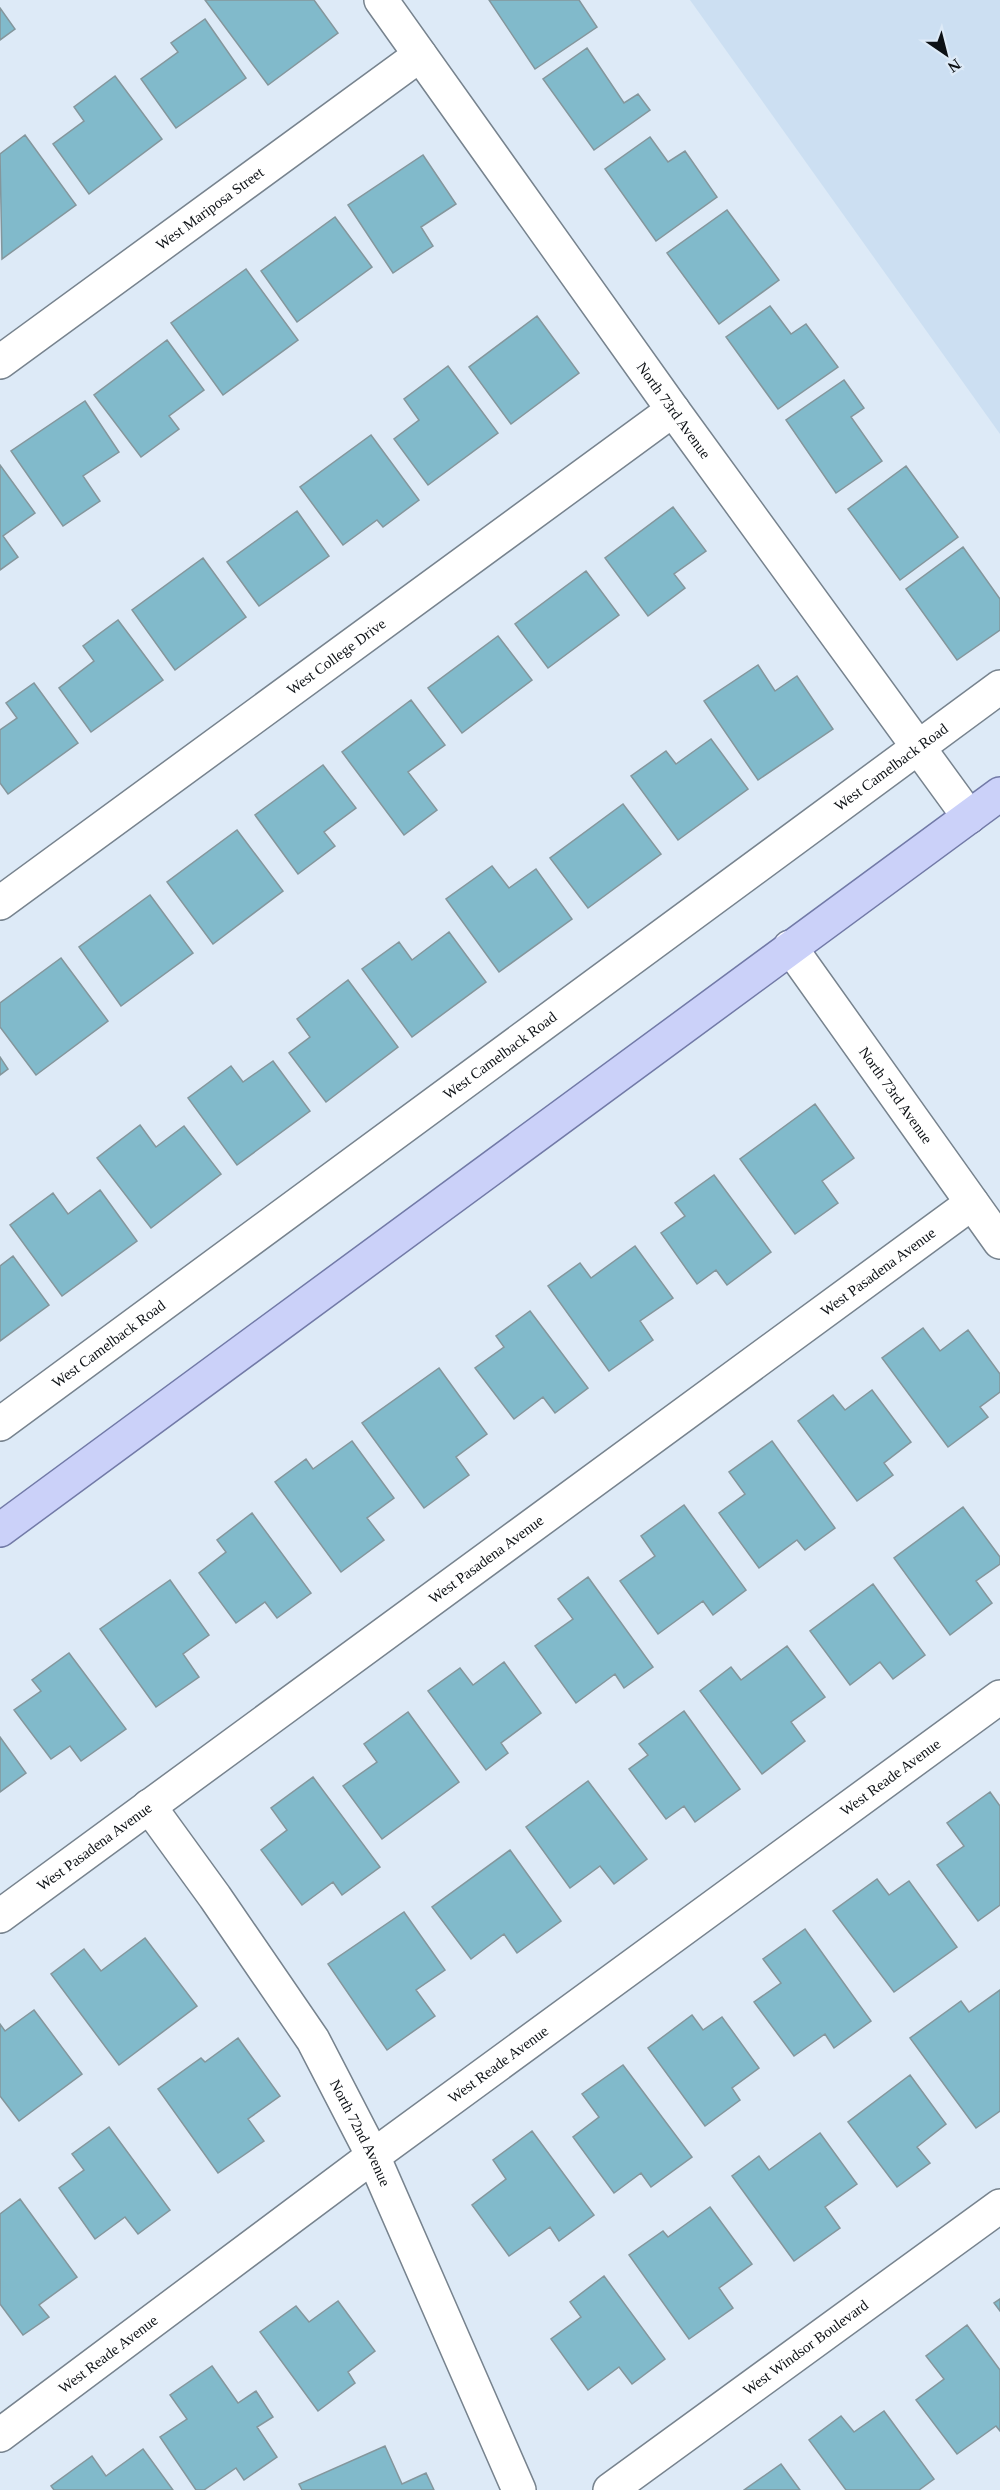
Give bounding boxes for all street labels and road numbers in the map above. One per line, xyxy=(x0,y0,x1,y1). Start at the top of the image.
street label: West Mariposa Street xyxy=(153,164,267,253)
street label: North 73rd Avenue xyxy=(634,359,714,462)
street label: West College Drive xyxy=(284,615,389,698)
street label: West Camelback Road xyxy=(831,720,951,814)
street label: West Camelback Road xyxy=(440,1008,560,1102)
street label: North 73rd Avenue xyxy=(856,1044,936,1147)
street label: West Pasadena Avenue xyxy=(818,1224,939,1319)
street label: West Camelback Road xyxy=(49,1297,169,1391)
street label: West Pasadena Avenue xyxy=(426,1512,547,1607)
street label: West Reade Avenue xyxy=(837,1735,944,1819)
street label: West Pasadena Avenue xyxy=(34,1799,155,1894)
street label: West Reade Avenue xyxy=(445,2022,551,2106)
street label: North 72nd Avenue xyxy=(327,2077,393,2189)
street label: West Windsor Boulevard xyxy=(740,2296,872,2398)
street label: West Reade Avenue xyxy=(55,2312,161,2396)

